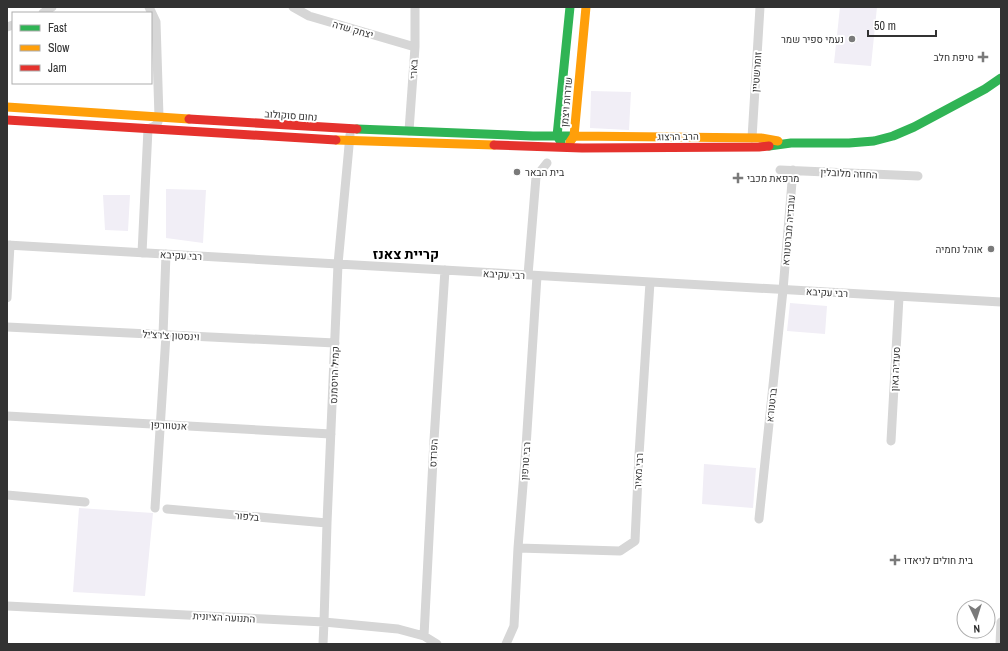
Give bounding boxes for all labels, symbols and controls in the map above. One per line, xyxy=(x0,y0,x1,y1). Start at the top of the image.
legend xyxy=(12,12,152,84)
scale bar xyxy=(868,12,936,38)
street label: יצחק שדה xyxy=(331,17,375,42)
text: 50 m xyxy=(874,18,896,34)
text: Fast xyxy=(48,20,67,36)
place label: נעמי ספיר שמר xyxy=(781,33,844,46)
marker: נעמי ספיר שמר xyxy=(847,34,857,44)
text: Slow xyxy=(48,40,70,56)
street label: זומרשטיין xyxy=(749,51,764,93)
place label: טיפת חלב xyxy=(934,51,974,64)
marker: טיפת חלב xyxy=(977,51,989,63)
street label: בארי xyxy=(406,58,421,79)
text: Jam xyxy=(48,60,67,76)
street label: שדרות ויצמן xyxy=(558,76,575,128)
street label: נחום סוקולוב xyxy=(264,107,318,124)
street label: הרב הרצוג xyxy=(657,130,699,143)
place label: בית הבאר xyxy=(525,166,565,179)
street label: החוזה מלובלין xyxy=(820,166,878,181)
marker: בית הבאר xyxy=(512,167,522,177)
marker: מרפאת מכבי xyxy=(732,172,744,184)
place label: מרפאת מכבי xyxy=(747,172,799,185)
street label: עובדיה מברטנורא xyxy=(779,194,798,266)
place label: אוהל נחמיה xyxy=(935,243,983,256)
marker: אוהל נחמיה xyxy=(986,244,996,254)
district label: קריית צאנז xyxy=(373,245,439,263)
street label: רבי עקיבא xyxy=(160,248,202,263)
street label: רבי עקיבא xyxy=(483,267,525,282)
street label: רבי עקיבא xyxy=(806,285,848,300)
street label: וינסטון צ'רצ'יל xyxy=(142,328,200,343)
street label: קמיל הויסמנס xyxy=(327,346,342,404)
street label: סעדיה גאון xyxy=(888,346,903,392)
street label: ברטנורא xyxy=(763,387,780,423)
street label: אנטוורפן xyxy=(151,418,187,433)
street label: הפרדס xyxy=(426,438,441,468)
street label: רבי טרפון xyxy=(518,441,533,481)
street label: רבי מאיר xyxy=(631,453,646,489)
street label: בלפור xyxy=(234,509,260,524)
marker: בית חולים לניאדו xyxy=(889,554,901,566)
place label: בית חולים לניאדו xyxy=(904,554,974,567)
north arrow xyxy=(956,599,996,639)
street label: התנועה הציונית xyxy=(192,609,256,626)
text: N xyxy=(973,622,980,636)

